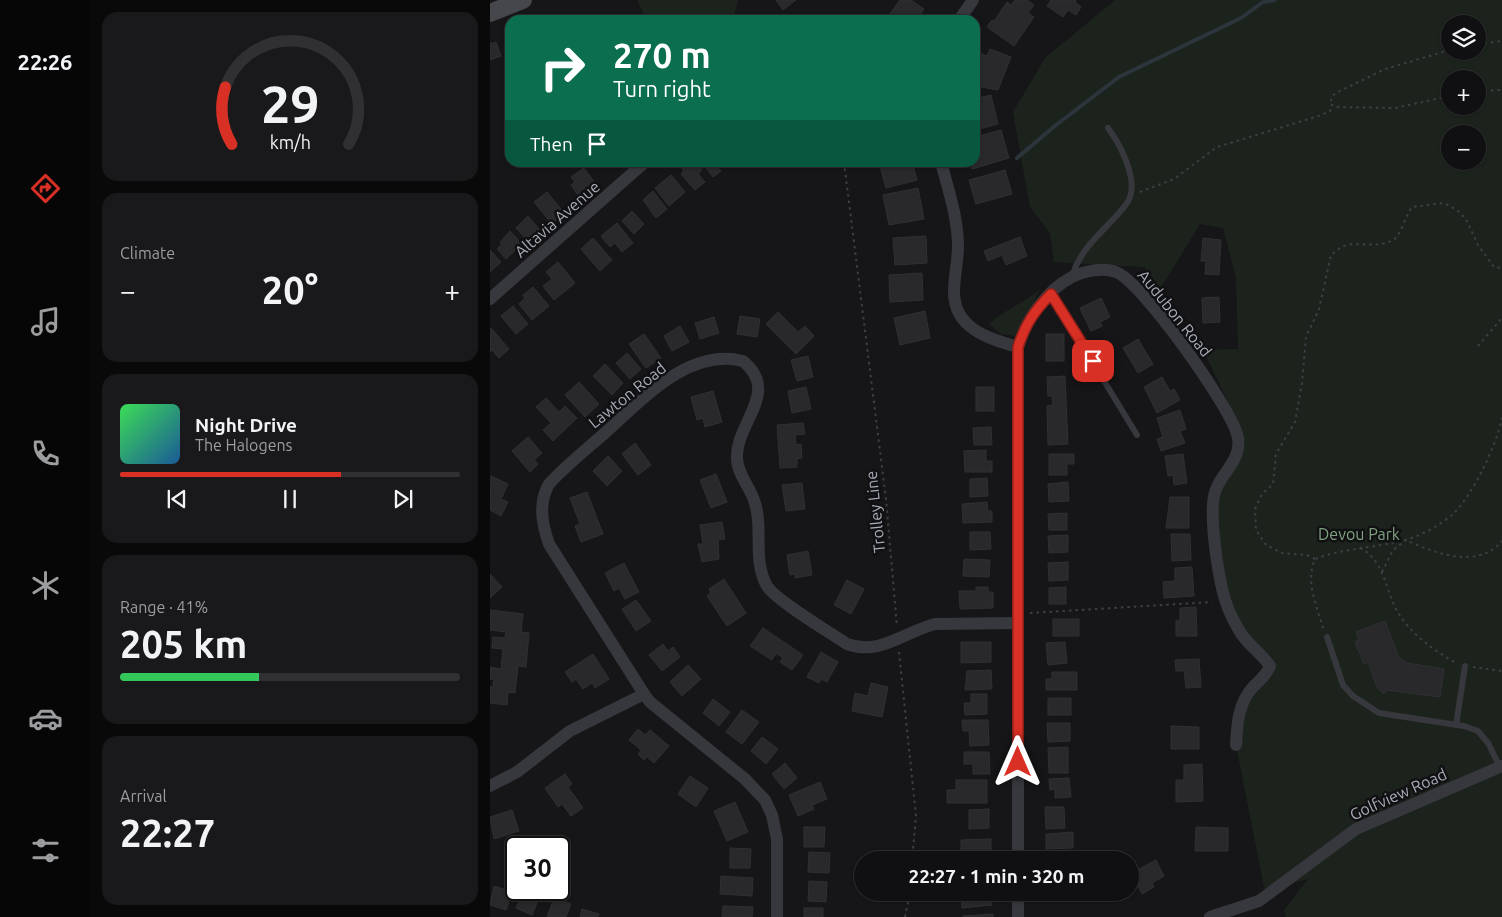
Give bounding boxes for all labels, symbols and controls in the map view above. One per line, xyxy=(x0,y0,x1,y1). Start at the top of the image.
map controls xyxy=(1441,15,1486,170)
button: layers xyxy=(1441,15,1486,60)
icon: right xyxy=(530,35,595,100)
text: 270 m xyxy=(613,35,711,75)
text: 22:26 xyxy=(17,49,73,74)
button: + xyxy=(1441,70,1486,115)
text: 29 xyxy=(261,75,319,133)
text: Turn right xyxy=(613,76,711,101)
button: − xyxy=(1441,125,1486,170)
icon: arrive xyxy=(583,130,611,158)
text: km/h xyxy=(269,132,311,152)
text: Then xyxy=(530,133,573,155)
icon: directions xyxy=(28,171,63,206)
street label: Altavia Avenue xyxy=(511,177,603,261)
text: Climate xyxy=(120,244,175,262)
street label: Audubon Road xyxy=(1135,266,1215,360)
text: 20° xyxy=(262,269,318,311)
text: − xyxy=(120,275,136,306)
text: + xyxy=(444,275,460,306)
icon: music xyxy=(28,304,63,339)
pin xyxy=(1072,340,1114,382)
icon: arrive xyxy=(1079,347,1107,375)
street label: Lawton Road xyxy=(585,358,669,432)
text: Night Drive xyxy=(195,414,297,436)
icon: phone xyxy=(28,436,63,471)
text: The Halogens xyxy=(195,436,293,454)
street label: Trolley Line xyxy=(862,470,888,554)
icon: previous xyxy=(163,485,191,513)
icon: pause xyxy=(276,485,304,513)
icon: next xyxy=(389,485,417,513)
park label: Devou Park xyxy=(1318,525,1400,543)
icon: climate xyxy=(28,568,63,603)
text: Range · 41% xyxy=(120,598,208,616)
text: 205 km xyxy=(120,623,247,665)
icon: car xyxy=(28,701,63,736)
position arrow xyxy=(991,735,1043,787)
street label: Golfview Road xyxy=(1347,765,1449,823)
text: Arrival xyxy=(120,787,167,805)
text: 22:27 xyxy=(120,812,215,854)
icon: filters xyxy=(28,833,63,868)
speed limit sign: 30 xyxy=(505,836,570,901)
text: 22:27 · 1 min · 320 m xyxy=(909,865,1084,887)

